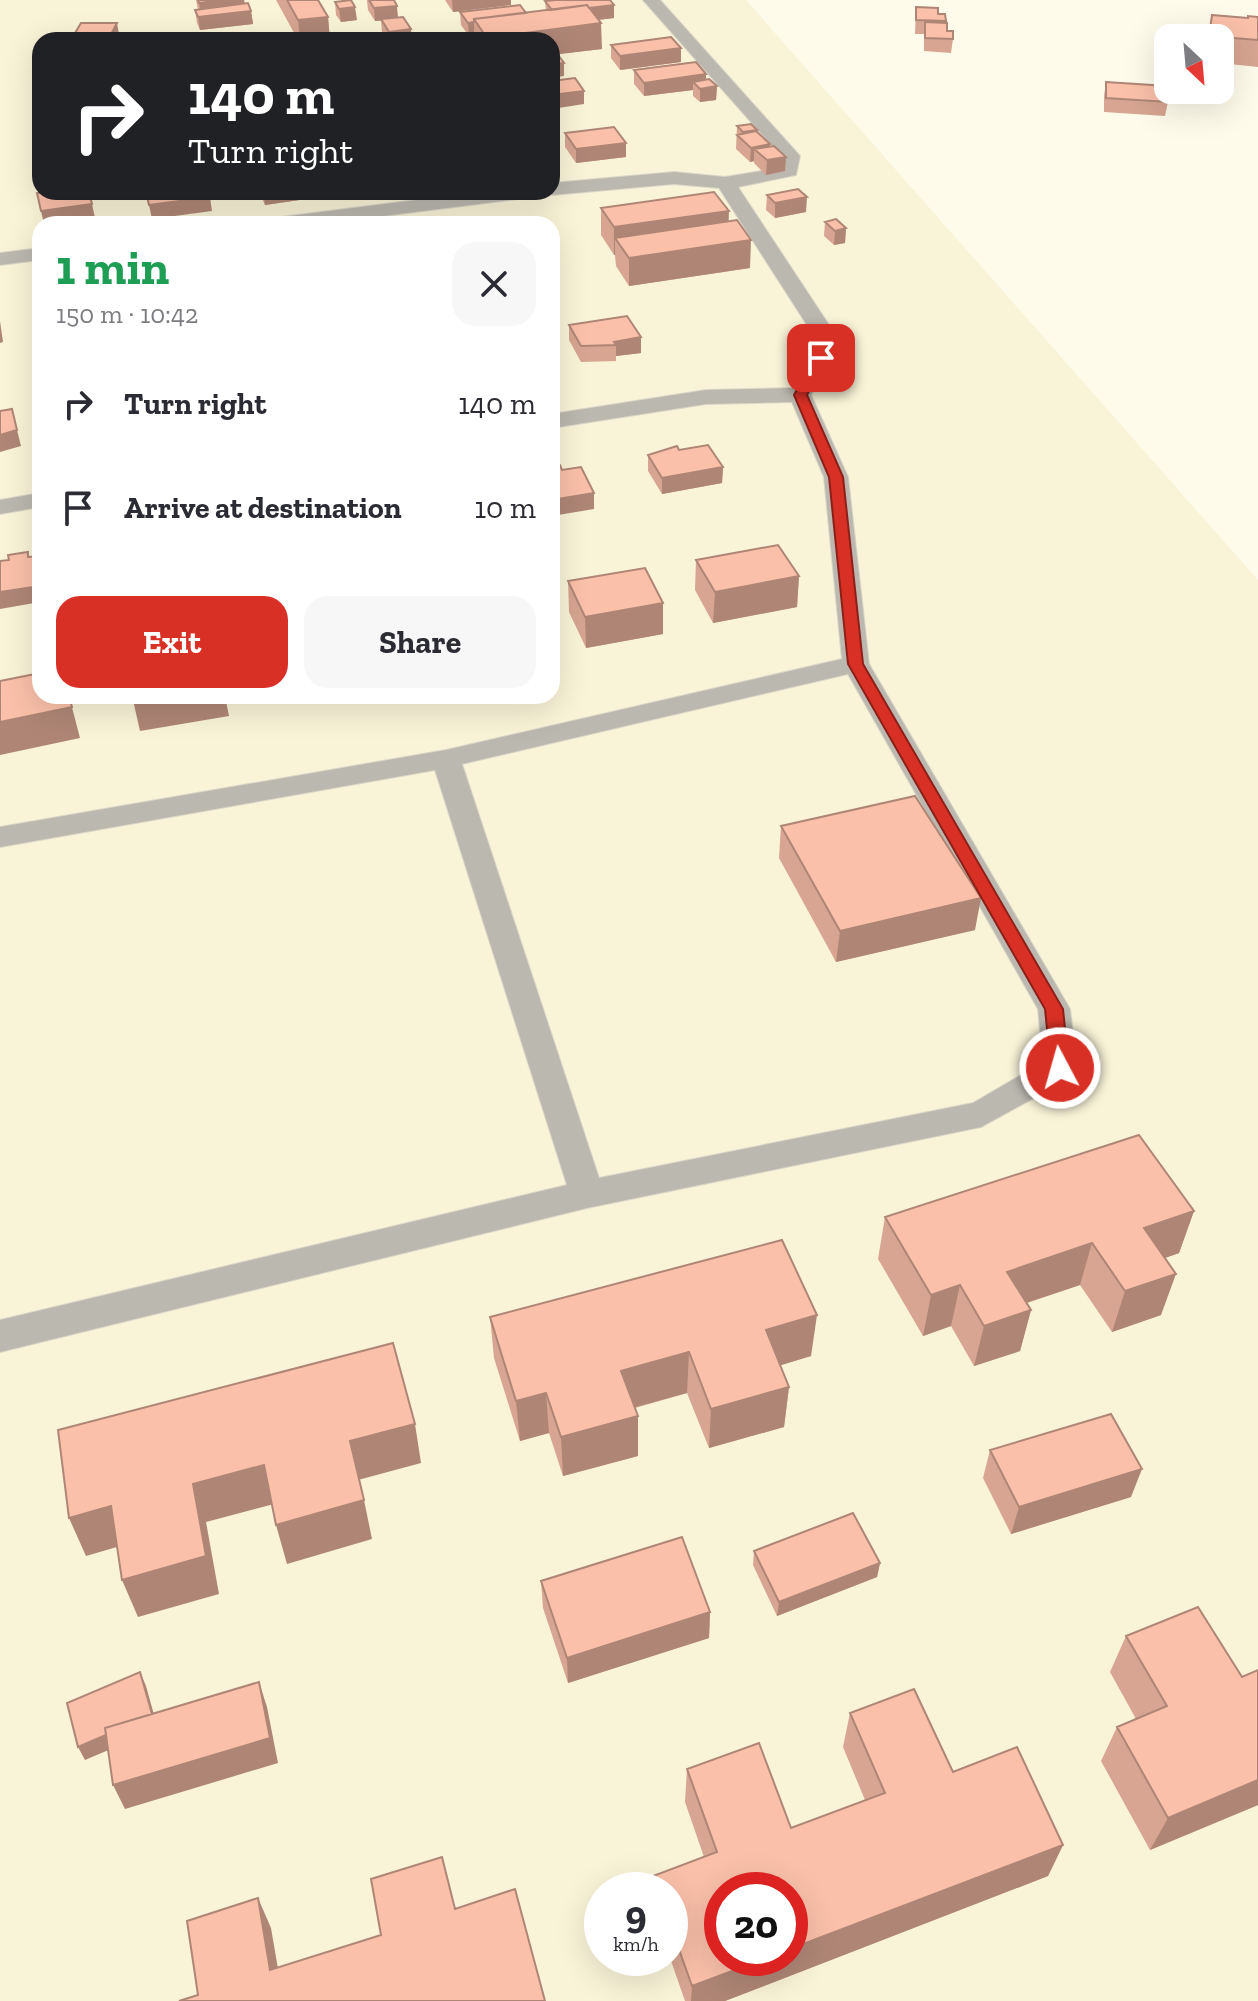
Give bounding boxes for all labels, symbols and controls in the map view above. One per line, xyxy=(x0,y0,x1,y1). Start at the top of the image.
north arrow xyxy=(1154,24,1234,104)
map controls xyxy=(1154,24,1234,104)
text: 140 m xyxy=(188,61,334,128)
icon: right xyxy=(56,64,160,168)
text: Turn right xyxy=(188,129,353,172)
text: 1 min xyxy=(56,239,169,296)
button: close xyxy=(452,242,536,326)
text: 150 m · 10:42 xyxy=(56,298,198,330)
pin xyxy=(787,324,855,392)
icon: arrive xyxy=(799,336,843,380)
icon: right xyxy=(56,382,100,426)
text: Turn right xyxy=(124,386,266,422)
text: 140 m xyxy=(458,386,536,422)
icon: arrive xyxy=(56,486,100,530)
text: Arrive at destination xyxy=(124,490,401,526)
text: 10 m xyxy=(474,490,536,526)
button: Exit xyxy=(56,596,288,688)
button: Share xyxy=(304,596,536,688)
position arrow xyxy=(1018,1026,1102,1110)
speed limit sign: 20 xyxy=(704,1872,808,1976)
text: 9 xyxy=(625,1890,647,1938)
text: km/h xyxy=(613,1932,659,1956)

